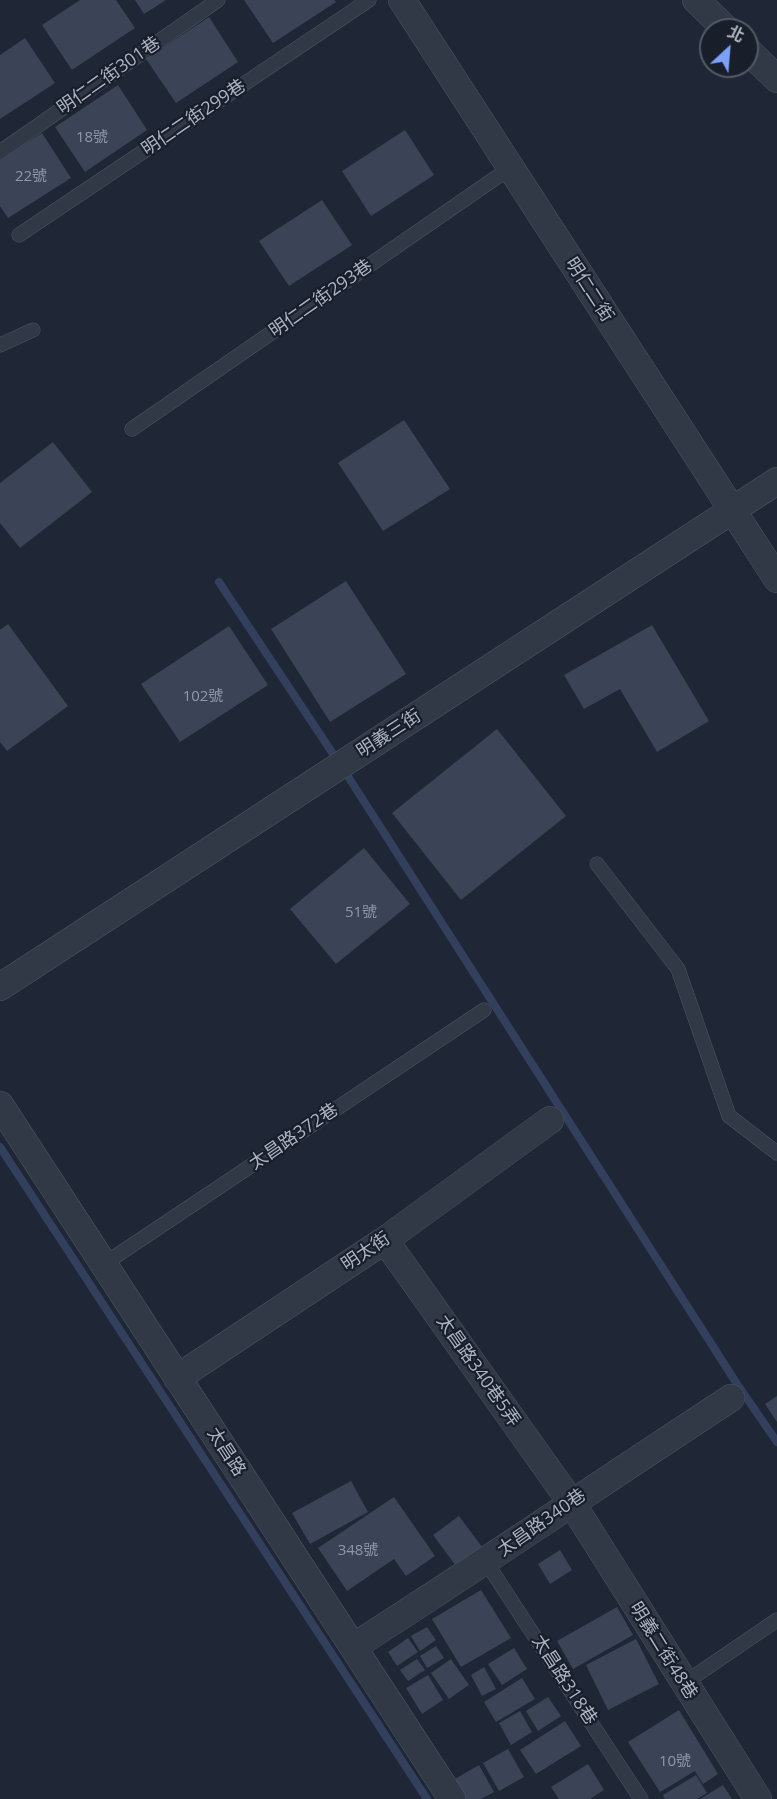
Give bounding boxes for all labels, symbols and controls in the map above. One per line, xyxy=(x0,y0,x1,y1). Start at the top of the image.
north arrow xyxy=(699,18,759,78)
text: 北 xyxy=(724,20,748,47)
street label: 明仁二街301巷 xyxy=(53,32,165,120)
street label: 明仁二街299巷 xyxy=(138,75,250,161)
house number: 18號 xyxy=(76,129,108,147)
house number: 22號 xyxy=(15,168,47,186)
street label: 明仁二街 xyxy=(560,254,618,326)
street label: 明仁二街293巷 xyxy=(265,255,377,343)
house number: 102號 xyxy=(183,688,223,706)
street label: 明義三街 xyxy=(353,705,425,763)
house number: 51號 xyxy=(345,904,377,922)
street label: 太昌路372巷 xyxy=(245,1099,343,1175)
street label: 明太街 xyxy=(338,1228,394,1276)
street label: 太昌路340巷5弄 xyxy=(432,1311,524,1431)
street label: 太昌路 xyxy=(202,1423,250,1481)
street label: 太昌路340巷 xyxy=(494,1485,590,1561)
house number: 348號 xyxy=(338,1542,378,1560)
street label: 明義二街48巷 xyxy=(625,1598,701,1704)
street label: 太昌路318巷 xyxy=(527,1631,601,1729)
house number: 10號 xyxy=(659,1753,691,1771)

